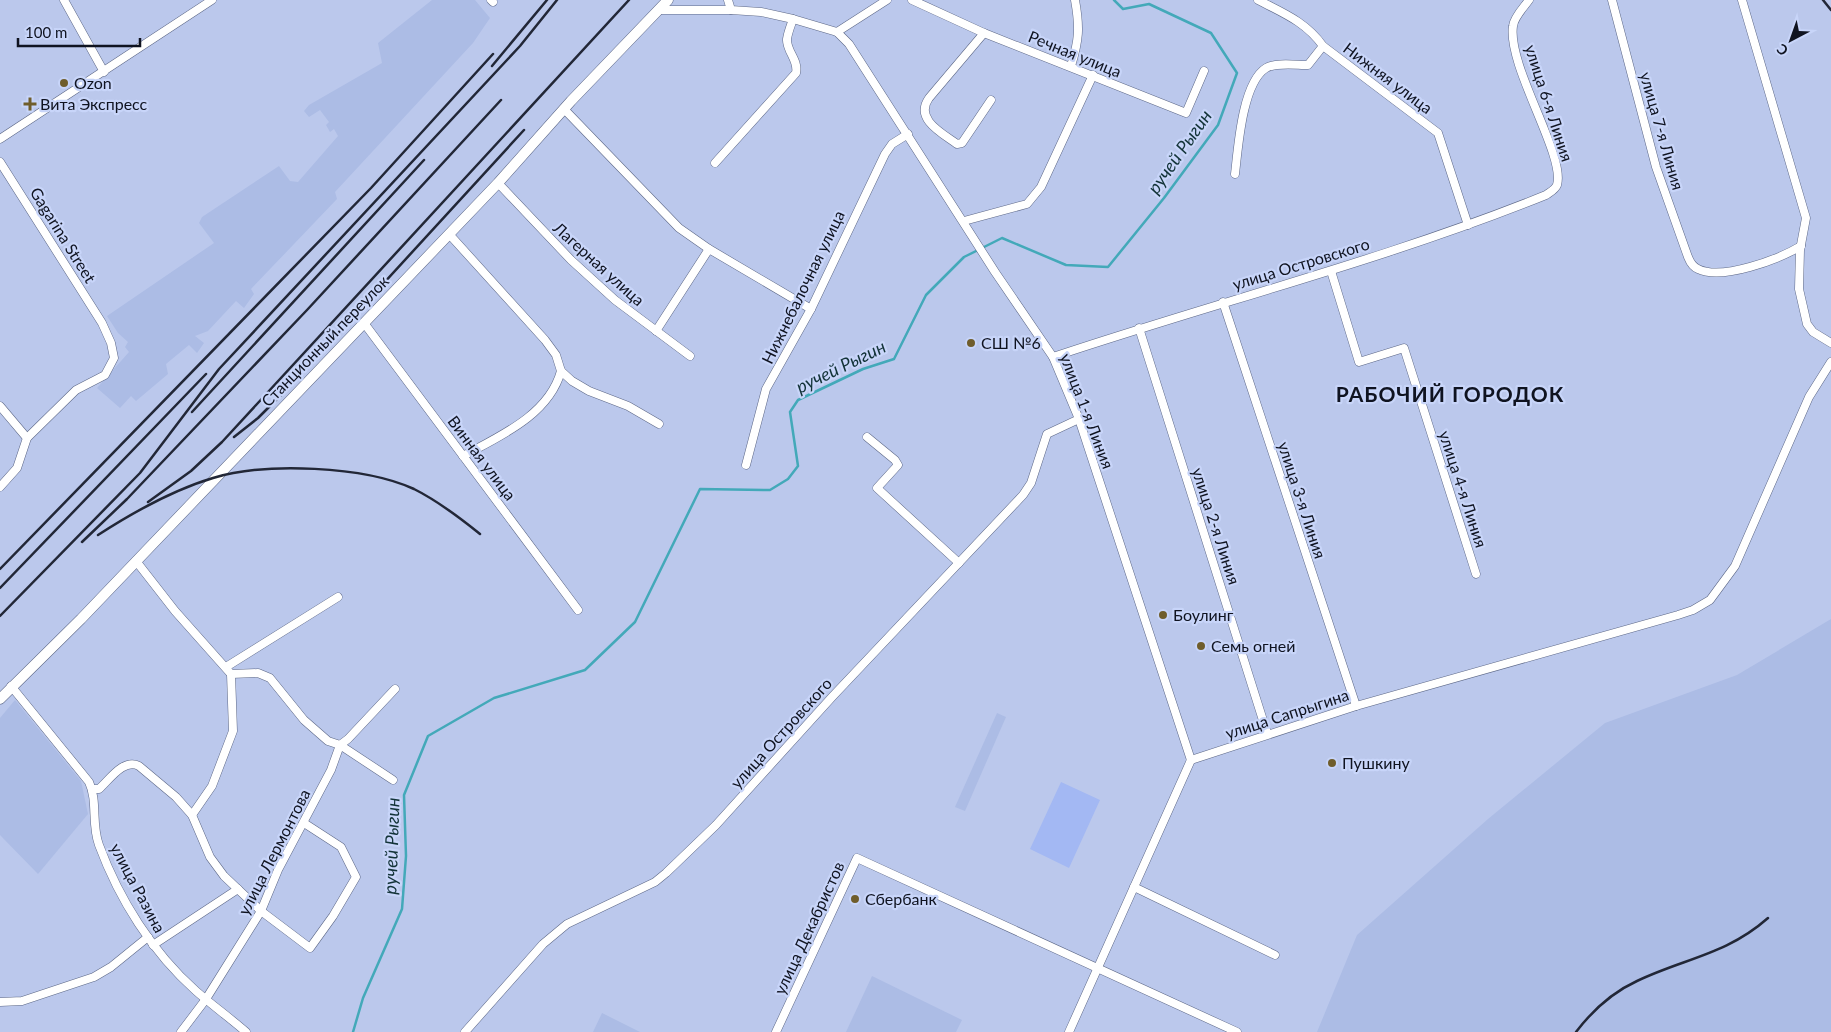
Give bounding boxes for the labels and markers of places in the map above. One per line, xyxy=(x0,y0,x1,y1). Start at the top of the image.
place label: Ozon xyxy=(74,73,112,92)
marker: Ozon xyxy=(58,77,70,89)
place label: Вита Экспресс xyxy=(40,94,148,113)
marker: Вита Экспресс xyxy=(24,98,36,110)
place label: СШ №6 xyxy=(981,333,1041,352)
marker: СШ №6 xyxy=(965,337,977,349)
place label: Боулинг xyxy=(1173,605,1234,624)
marker: Боулинг xyxy=(1157,609,1169,621)
place label: Семь огней xyxy=(1211,636,1295,655)
marker: Семь огней xyxy=(1195,640,1207,652)
place label: Пушкину xyxy=(1342,753,1410,772)
marker: Пушкину xyxy=(1326,757,1338,769)
place label: Сбербанк xyxy=(865,889,937,908)
marker: Сбербанк xyxy=(849,893,861,905)

